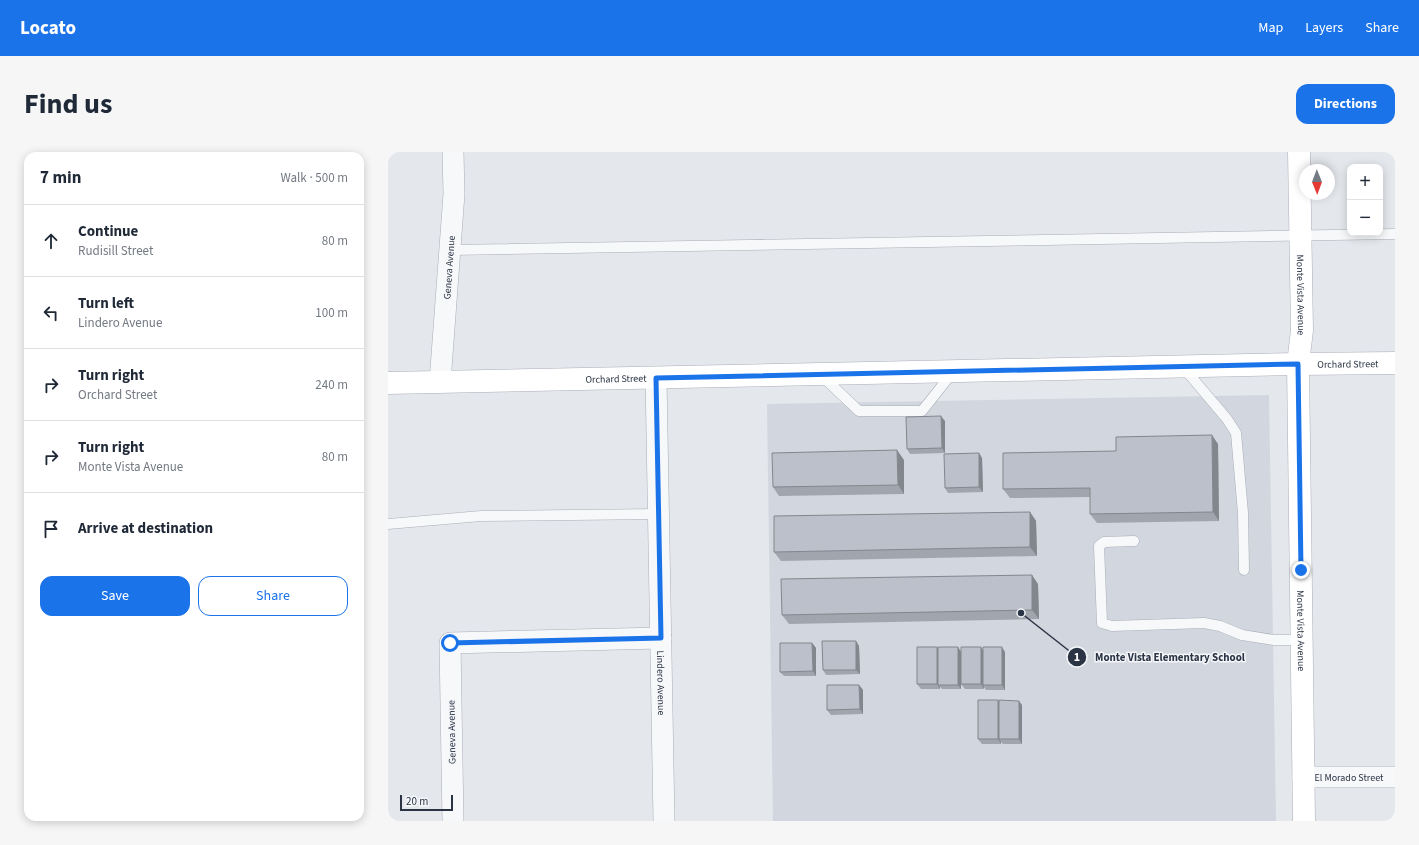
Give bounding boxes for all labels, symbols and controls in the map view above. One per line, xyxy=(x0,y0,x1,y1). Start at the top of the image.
text: Locato xyxy=(20,15,76,42)
text: Map xyxy=(1258,18,1283,38)
text: Layers xyxy=(1305,18,1343,38)
text: Share xyxy=(1365,18,1399,38)
text: Find us xyxy=(24,84,112,124)
button: Directions xyxy=(1296,84,1395,124)
north arrow xyxy=(1299,164,1335,200)
map controls xyxy=(1347,164,1383,236)
button: + xyxy=(1347,164,1383,200)
text: 7 min xyxy=(40,166,81,190)
text: Walk · 500 m xyxy=(280,169,348,187)
button: − xyxy=(1347,200,1383,236)
text: Continue xyxy=(78,221,138,242)
icon: ahead xyxy=(40,230,62,252)
text: 80 m xyxy=(322,232,348,250)
street label: Geneva Avenue xyxy=(440,235,459,300)
text: Rudisill Street xyxy=(78,242,153,260)
street label: Monte Vista Avenue xyxy=(1293,254,1308,336)
text: Turn left xyxy=(78,293,134,314)
icon: left xyxy=(40,302,62,324)
text: 100 m xyxy=(315,304,348,322)
text: Lindero Avenue xyxy=(78,314,162,332)
street label: Orchard Street xyxy=(1317,357,1379,372)
text: Turn right xyxy=(78,365,144,386)
street label: Orchard Street xyxy=(585,372,647,387)
icon: right xyxy=(40,374,62,396)
text: 240 m xyxy=(315,376,348,394)
text: Orchard Street xyxy=(78,386,157,404)
text: Turn right xyxy=(78,437,144,458)
icon: right xyxy=(40,446,62,468)
text: 80 m xyxy=(322,448,348,466)
text: Monte Vista Avenue xyxy=(78,458,183,476)
icon: arrive xyxy=(40,518,62,540)
text: Arrive at destination xyxy=(78,518,213,539)
route end xyxy=(1292,561,1310,579)
button: Save xyxy=(40,576,190,616)
button: Share xyxy=(198,576,348,616)
street label: Monte Vista Avenue xyxy=(1293,590,1308,671)
route start xyxy=(441,634,459,652)
callout: Monte Vista Elementary School xyxy=(1067,646,1253,669)
text: 1 xyxy=(1074,649,1080,666)
street label: Lindero Avenue xyxy=(653,650,668,716)
text: Monte Vista Elementary School xyxy=(1095,650,1246,665)
street label: Geneva Avenue xyxy=(444,700,460,764)
street label: El Morado Street xyxy=(1315,771,1384,785)
scale bar xyxy=(400,793,453,812)
text: 20 m xyxy=(406,794,428,809)

